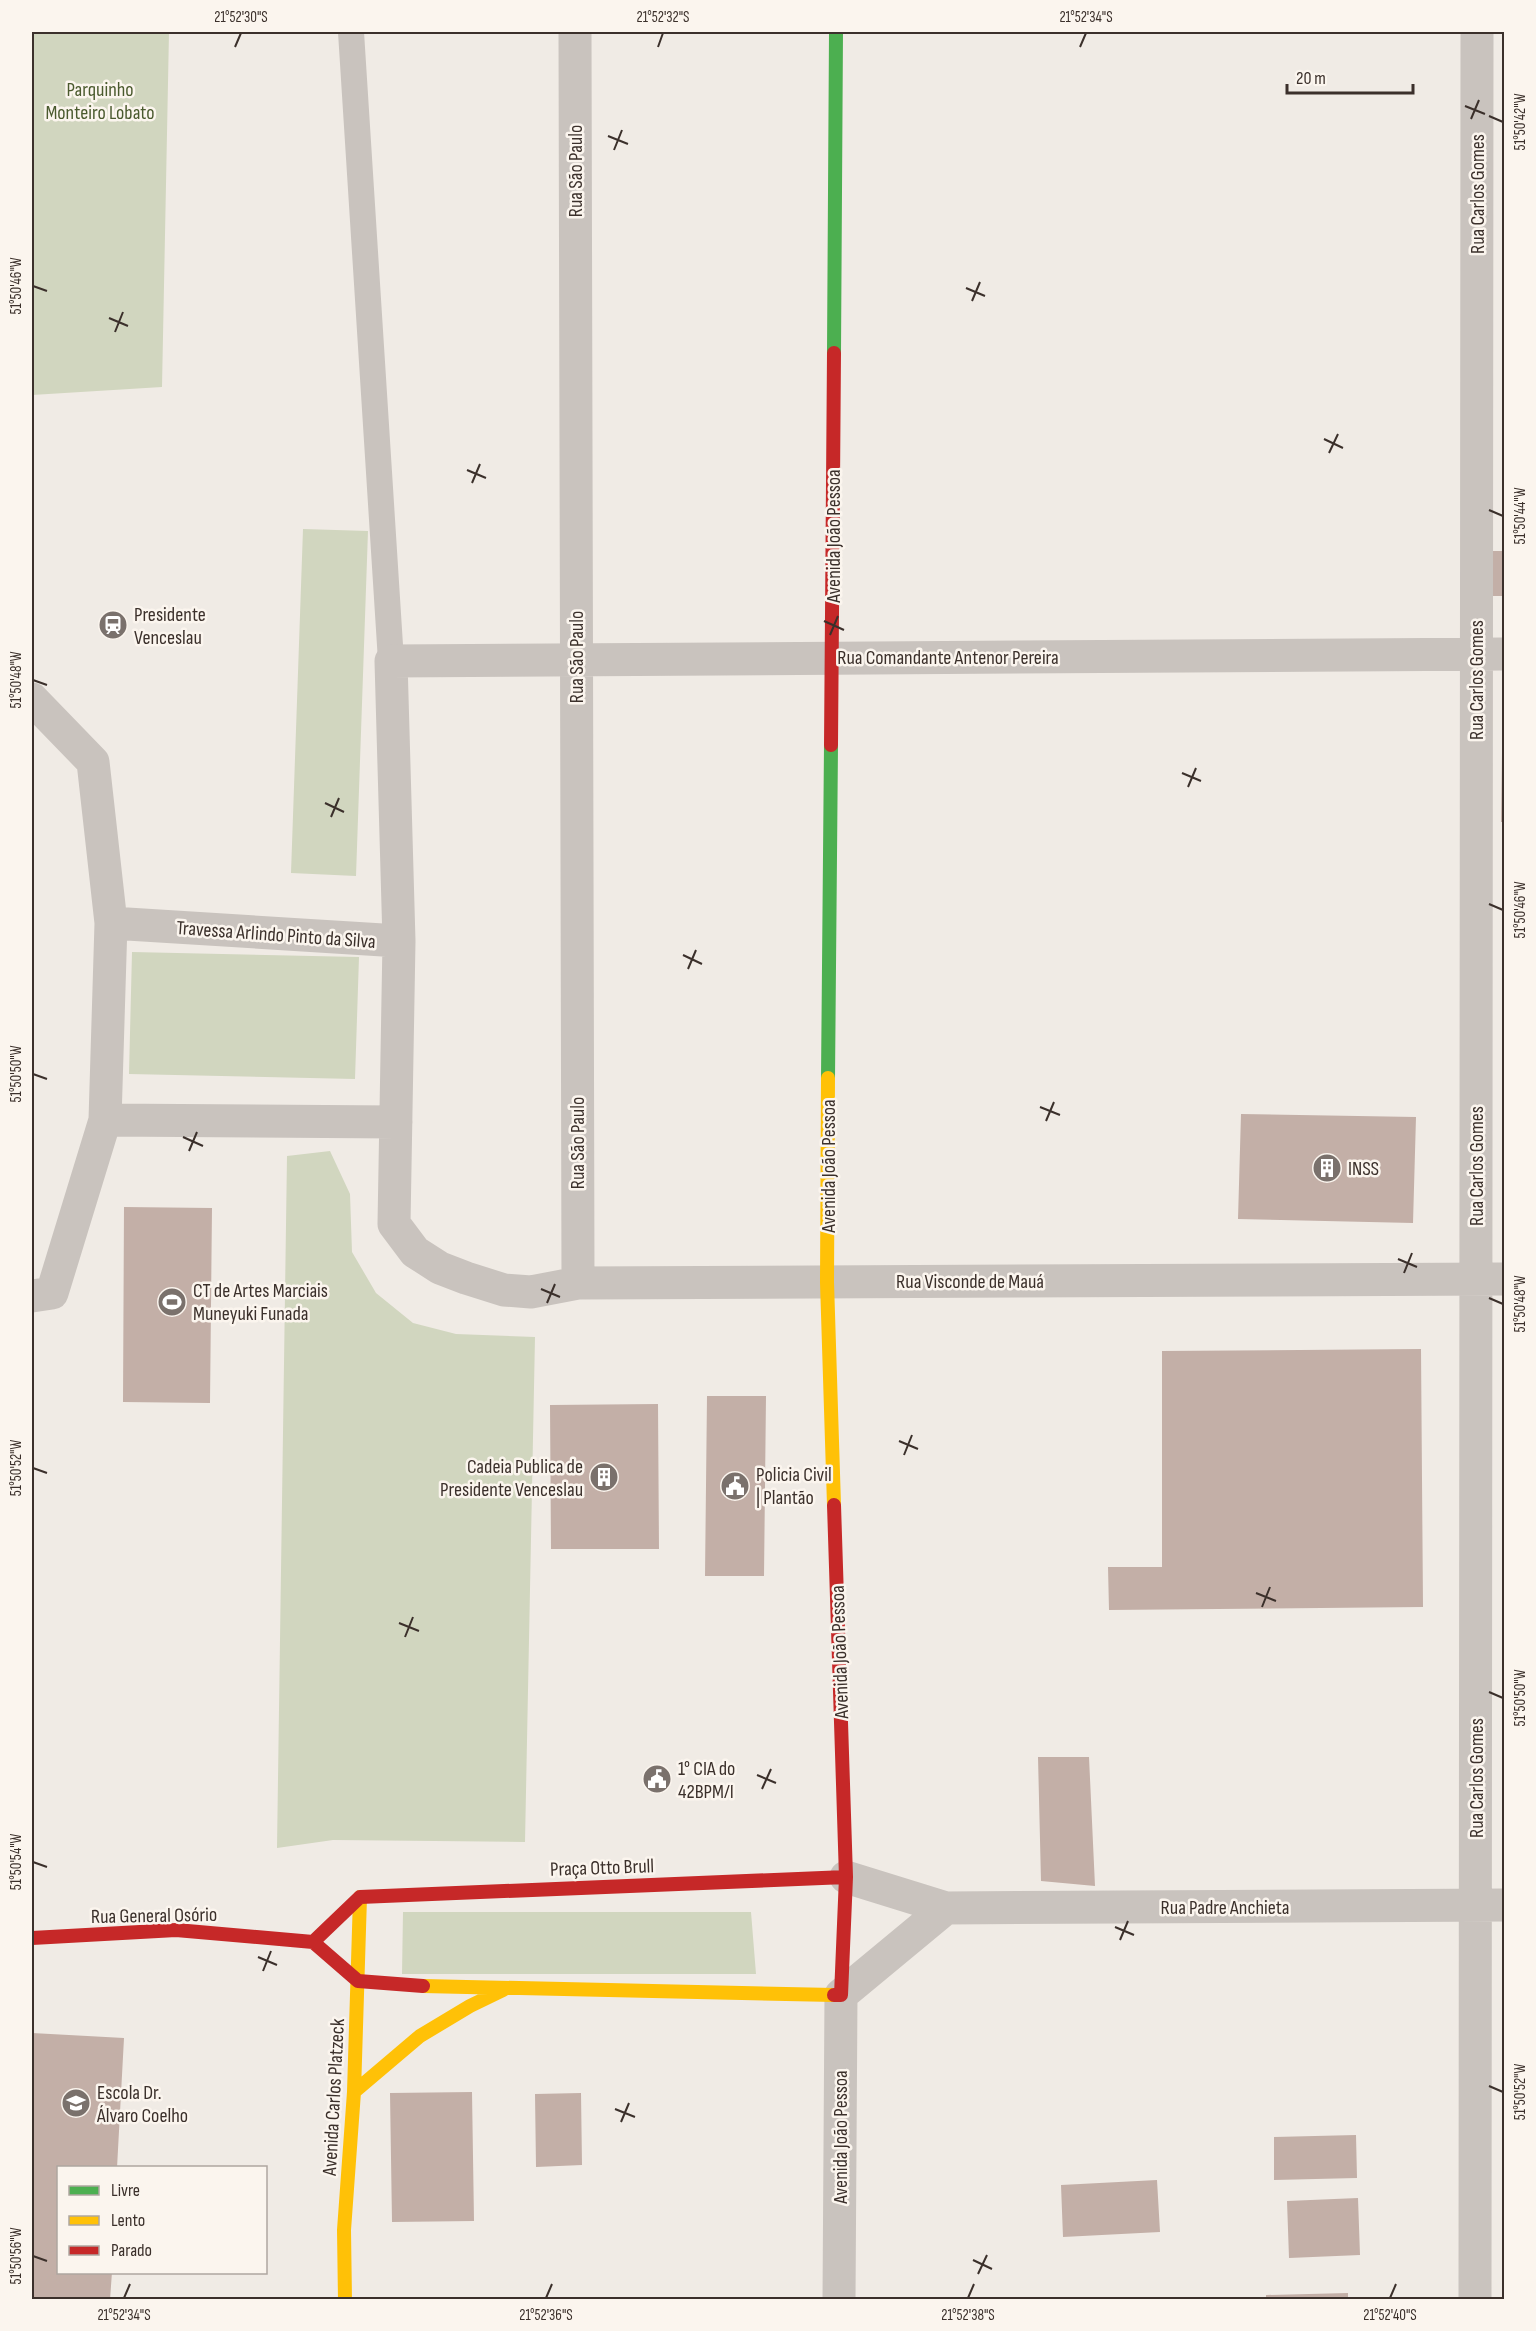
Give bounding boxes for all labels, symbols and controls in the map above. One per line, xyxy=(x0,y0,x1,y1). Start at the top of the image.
text: 21°52'30"S xyxy=(214,8,268,27)
text: 21°52'32"S xyxy=(636,8,690,27)
text: 21°52'34"S xyxy=(1059,8,1113,27)
scale bar xyxy=(1287,57,1413,95)
text: 20 m xyxy=(1296,68,1326,89)
park label: Parquinho Monteiro Lobato xyxy=(45,78,155,125)
text: 51°50'42"W xyxy=(1511,93,1530,150)
street label: Rua São Paulo xyxy=(564,125,588,217)
street label: Rua Carlos Gomes xyxy=(1466,134,1490,254)
text: 51°50'46"W xyxy=(7,257,26,315)
street label: Avenida João Pessoa xyxy=(822,469,846,604)
text: 51°50'44"W xyxy=(1511,487,1530,544)
place label: Presidente Venceslau xyxy=(134,603,206,650)
station icon: Presidente Venceslau xyxy=(97,609,129,641)
street label: Rua São Paulo xyxy=(565,611,589,703)
street label: Rua Carlos Gomes xyxy=(1465,620,1489,740)
street label: Rua Comandante Antenor Pereira xyxy=(837,646,1059,670)
text: 51°50'48"W xyxy=(7,651,26,709)
text: 51°50'46"W xyxy=(1511,881,1530,939)
street label: Travessa Arlindo Pinto da Silva xyxy=(175,916,376,954)
text: 51°50'50"W xyxy=(7,1045,26,1102)
street label: Rua São Paulo xyxy=(566,1097,590,1189)
street label: Avenida João Pessoa xyxy=(817,1099,841,1234)
street label: Rua Carlos Gomes xyxy=(1465,1106,1489,1226)
building icon: INSS xyxy=(1311,1152,1343,1184)
place label: INSS xyxy=(1348,1157,1379,1181)
street label: Rua Visconde de Mauá xyxy=(896,1270,1044,1294)
text: 51°50'48"W xyxy=(1511,1275,1530,1333)
place label: CT de Artes Marciais Muneyuki Funada xyxy=(193,1279,328,1326)
sports icon: CT de Artes Marciais Muneyuki Funada xyxy=(156,1286,188,1318)
text: 51°50'52"W xyxy=(7,1440,26,1496)
place label: Cadeia Publica de Presidente Venceslau xyxy=(440,1455,583,1502)
building icon: Cadeia Publica de Presidente Venceslau xyxy=(588,1461,620,1493)
place label: Policia Civil | Plantão xyxy=(756,1463,832,1510)
public building icon: Policia Civil | Plantão xyxy=(719,1470,751,1502)
street label: Avenida João Pessoa xyxy=(826,1585,854,1720)
text: 51°50'50"W xyxy=(1511,1669,1530,1726)
street label: Rua Carlos Gomes xyxy=(1465,1718,1489,1838)
place label: 1° CIA do 42BPM/I xyxy=(678,1757,735,1804)
public building icon: 1° CIA do 42BPM/I xyxy=(641,1763,673,1795)
text: 51°50'54"W xyxy=(7,1833,26,1890)
street label: Praça Otto Brull xyxy=(550,1854,654,1882)
street label: Rua Padre Anchieta xyxy=(1161,1896,1289,1920)
street label: Rua General Osório xyxy=(91,1903,217,1929)
street label: Avenida Carlos Platzeck xyxy=(318,2018,350,2177)
text: 51°50'52"W xyxy=(1511,2064,1530,2120)
street label: Avenida João Pessoa xyxy=(829,2070,853,2205)
place label: Escola Dr. Álvaro Coelho xyxy=(96,2081,188,2128)
school or university icon: Escola Dr. Álvaro Coelho xyxy=(60,2087,92,2119)
legend xyxy=(57,2166,267,2274)
text: Livre xyxy=(111,2180,140,2201)
text: Lento xyxy=(111,2210,145,2231)
text: 51°50'56"W xyxy=(7,2227,26,2284)
text: Parado xyxy=(111,2240,152,2261)
text: 21°52'34"S xyxy=(97,2306,151,2325)
text: 21°52'36"S xyxy=(519,2306,573,2325)
text: 21°52'38"S xyxy=(941,2306,995,2325)
text: 21°52'40"S xyxy=(1363,2306,1417,2325)

